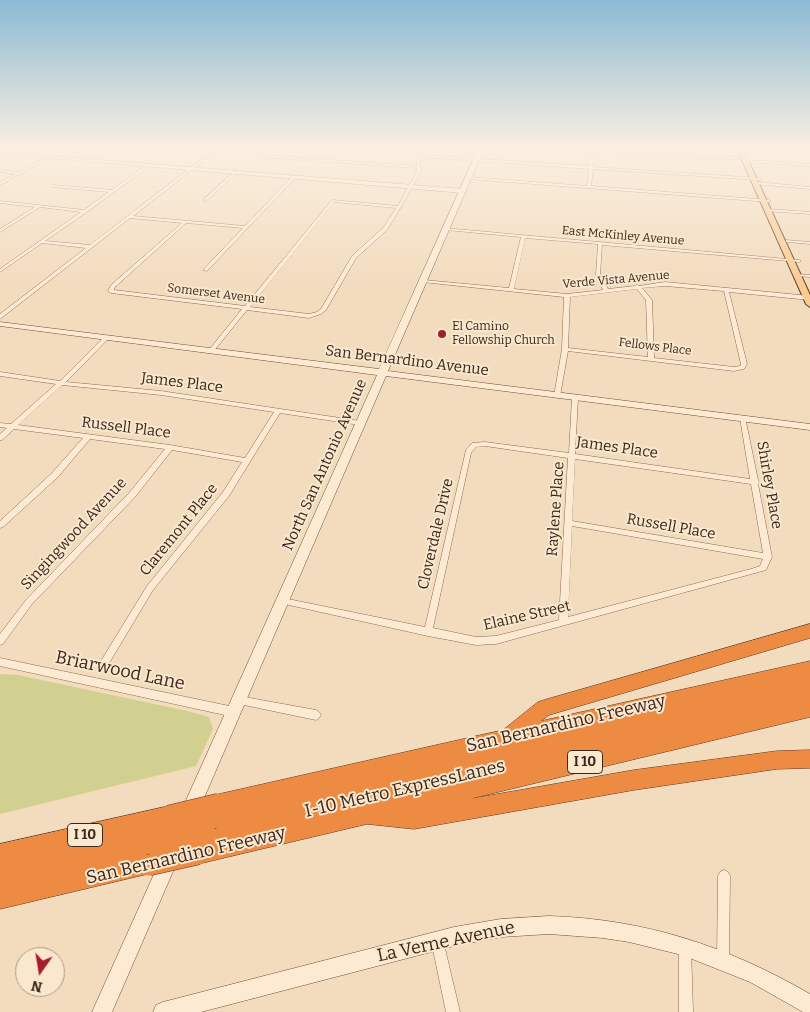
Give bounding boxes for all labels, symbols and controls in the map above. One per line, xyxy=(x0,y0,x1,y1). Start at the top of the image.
street label: East McKinley Avenue xyxy=(561,223,685,249)
street label: Verde Vista Avenue xyxy=(562,268,670,292)
street label: Somerset Avenue xyxy=(166,281,266,307)
place label: El Camino Fellowship Church xyxy=(452,320,555,348)
marker: El Camino Fellowship Church xyxy=(436,328,448,340)
street label: Fellows Place xyxy=(618,335,692,359)
street label: San Bernardino Avenue xyxy=(324,342,490,380)
street label: James Place xyxy=(140,369,224,397)
street label: North San Antonio Avenue xyxy=(279,376,371,554)
street label: Russell Place xyxy=(80,414,172,442)
street label: James Place xyxy=(575,433,659,463)
street label: Shirley Place xyxy=(752,440,786,530)
street label: Raylene Place xyxy=(544,461,568,557)
street label: Singingwood Avenue xyxy=(17,474,131,594)
street label: Cloverdale Drive xyxy=(414,477,458,591)
street label: Claremont Place xyxy=(136,480,222,580)
street label: Russell Place xyxy=(625,510,717,544)
street label: Elaine Street xyxy=(482,597,572,635)
street label: Briarwood Lane xyxy=(53,647,187,695)
street label: San Bernardino Freeway xyxy=(464,691,668,757)
road number: I 10 xyxy=(568,750,602,774)
street label: I-10 Metro ExpressLanes xyxy=(303,755,507,823)
street label: San Bernardino Freeway xyxy=(84,823,288,889)
road number: I 10 xyxy=(68,824,102,846)
street label: La Verne Avenue xyxy=(375,917,517,967)
north arrow xyxy=(15,947,65,997)
text: N xyxy=(30,977,44,996)

